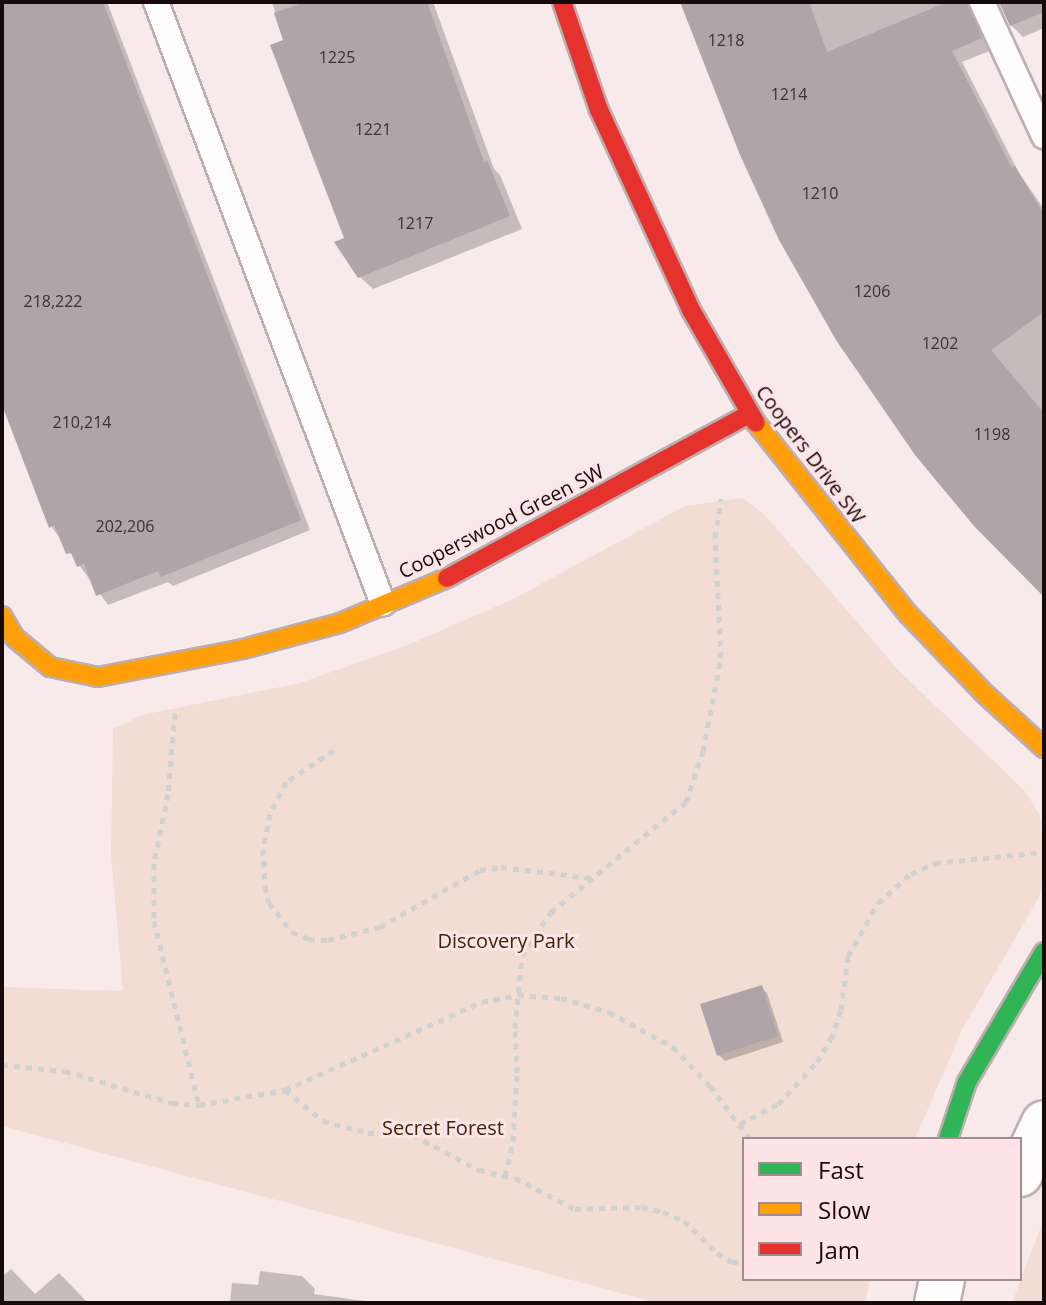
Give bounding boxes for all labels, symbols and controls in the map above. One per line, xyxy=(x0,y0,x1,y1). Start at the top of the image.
house number: 1218 xyxy=(708,30,744,50)
house number: 1225 xyxy=(319,47,355,67)
house number: 1214 xyxy=(771,84,807,104)
house number: 1221 xyxy=(355,119,391,139)
house number: 1210 xyxy=(802,183,838,203)
house number: 1217 xyxy=(397,213,433,233)
house number: 1206 xyxy=(854,281,890,301)
house number: 218,222 xyxy=(23,291,83,311)
house number: 1202 xyxy=(922,333,958,353)
street label: Coopers Drive SW xyxy=(751,380,871,528)
house number: 210,214 xyxy=(52,412,112,432)
house number: 1198 xyxy=(974,424,1010,444)
street label: Cooperswood Green SW xyxy=(394,459,608,583)
house number: 202,206 xyxy=(95,516,155,536)
park label: Discovery Park xyxy=(437,928,575,952)
park label: Secret Forest xyxy=(382,1115,504,1139)
legend xyxy=(742,1137,1022,1281)
text: Fast xyxy=(818,1153,864,1186)
text: Slow xyxy=(818,1193,870,1226)
text: Jam xyxy=(818,1233,860,1266)

